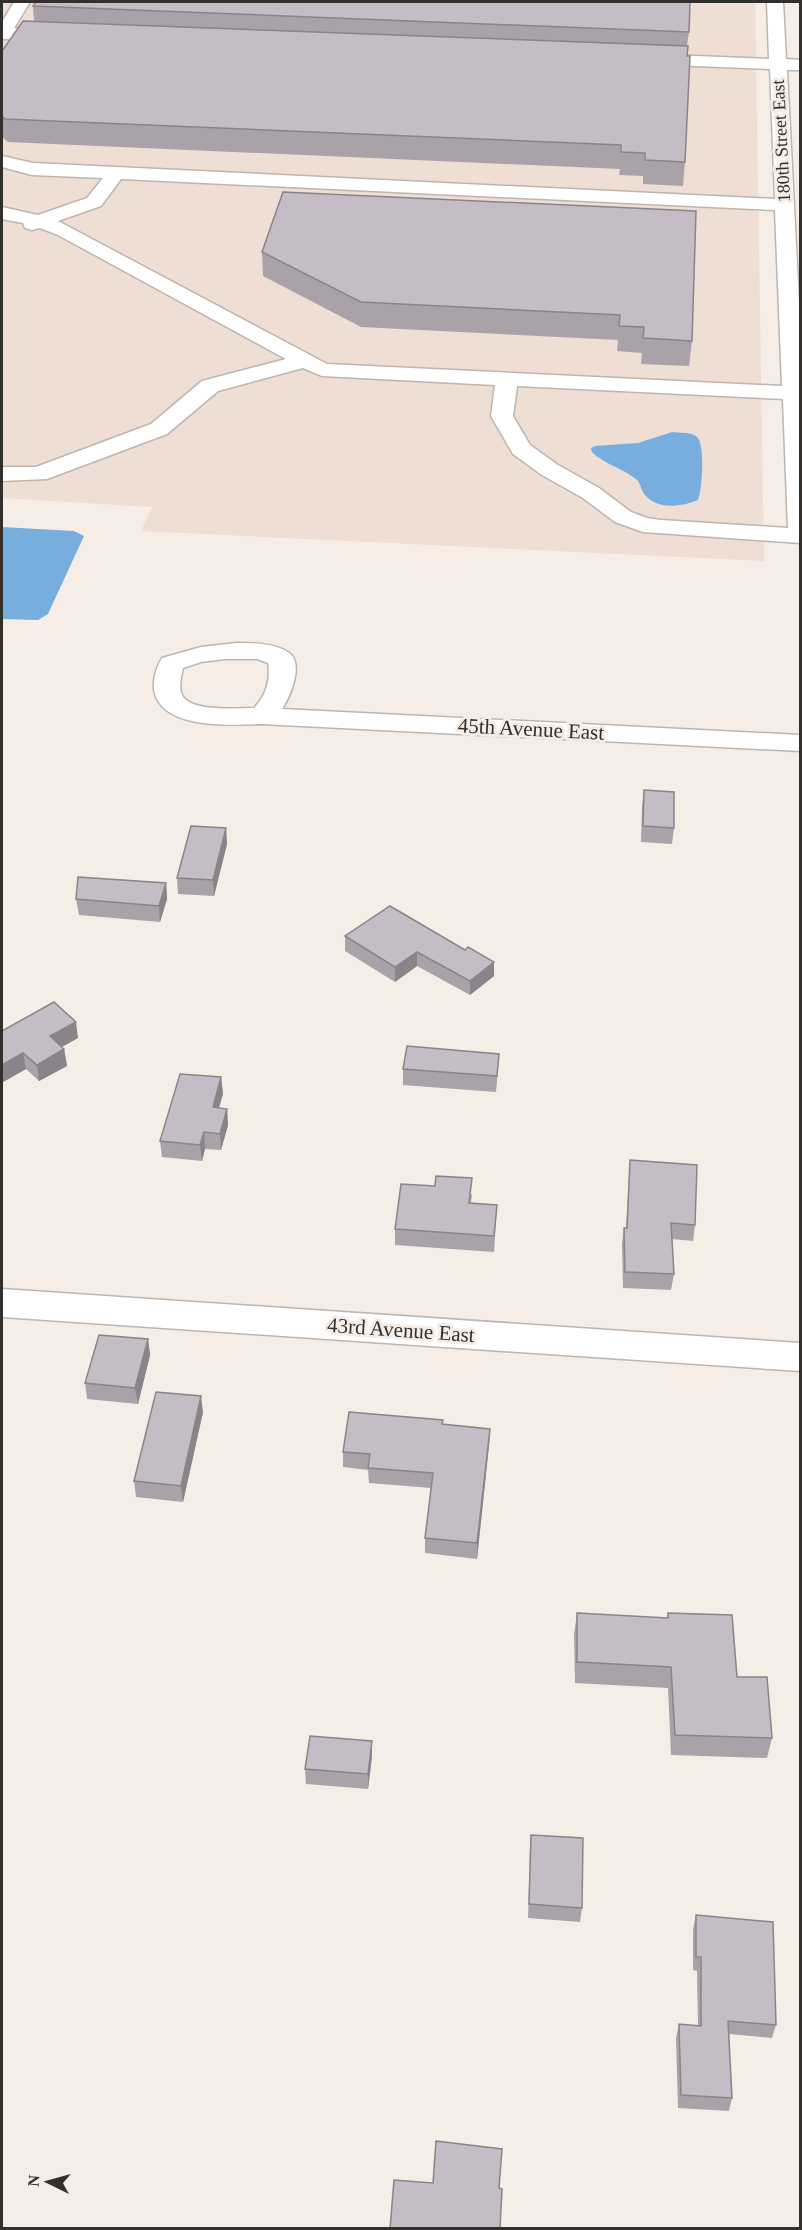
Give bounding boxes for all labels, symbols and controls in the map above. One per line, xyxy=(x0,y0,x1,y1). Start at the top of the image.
street label: 180th Street East xyxy=(768,79,794,203)
street label: 45th Avenue East xyxy=(457,713,605,745)
street label: 43rd Avenue East xyxy=(326,1313,476,1347)
north arrow xyxy=(18,2152,78,2212)
text: N xyxy=(25,2174,43,2187)

